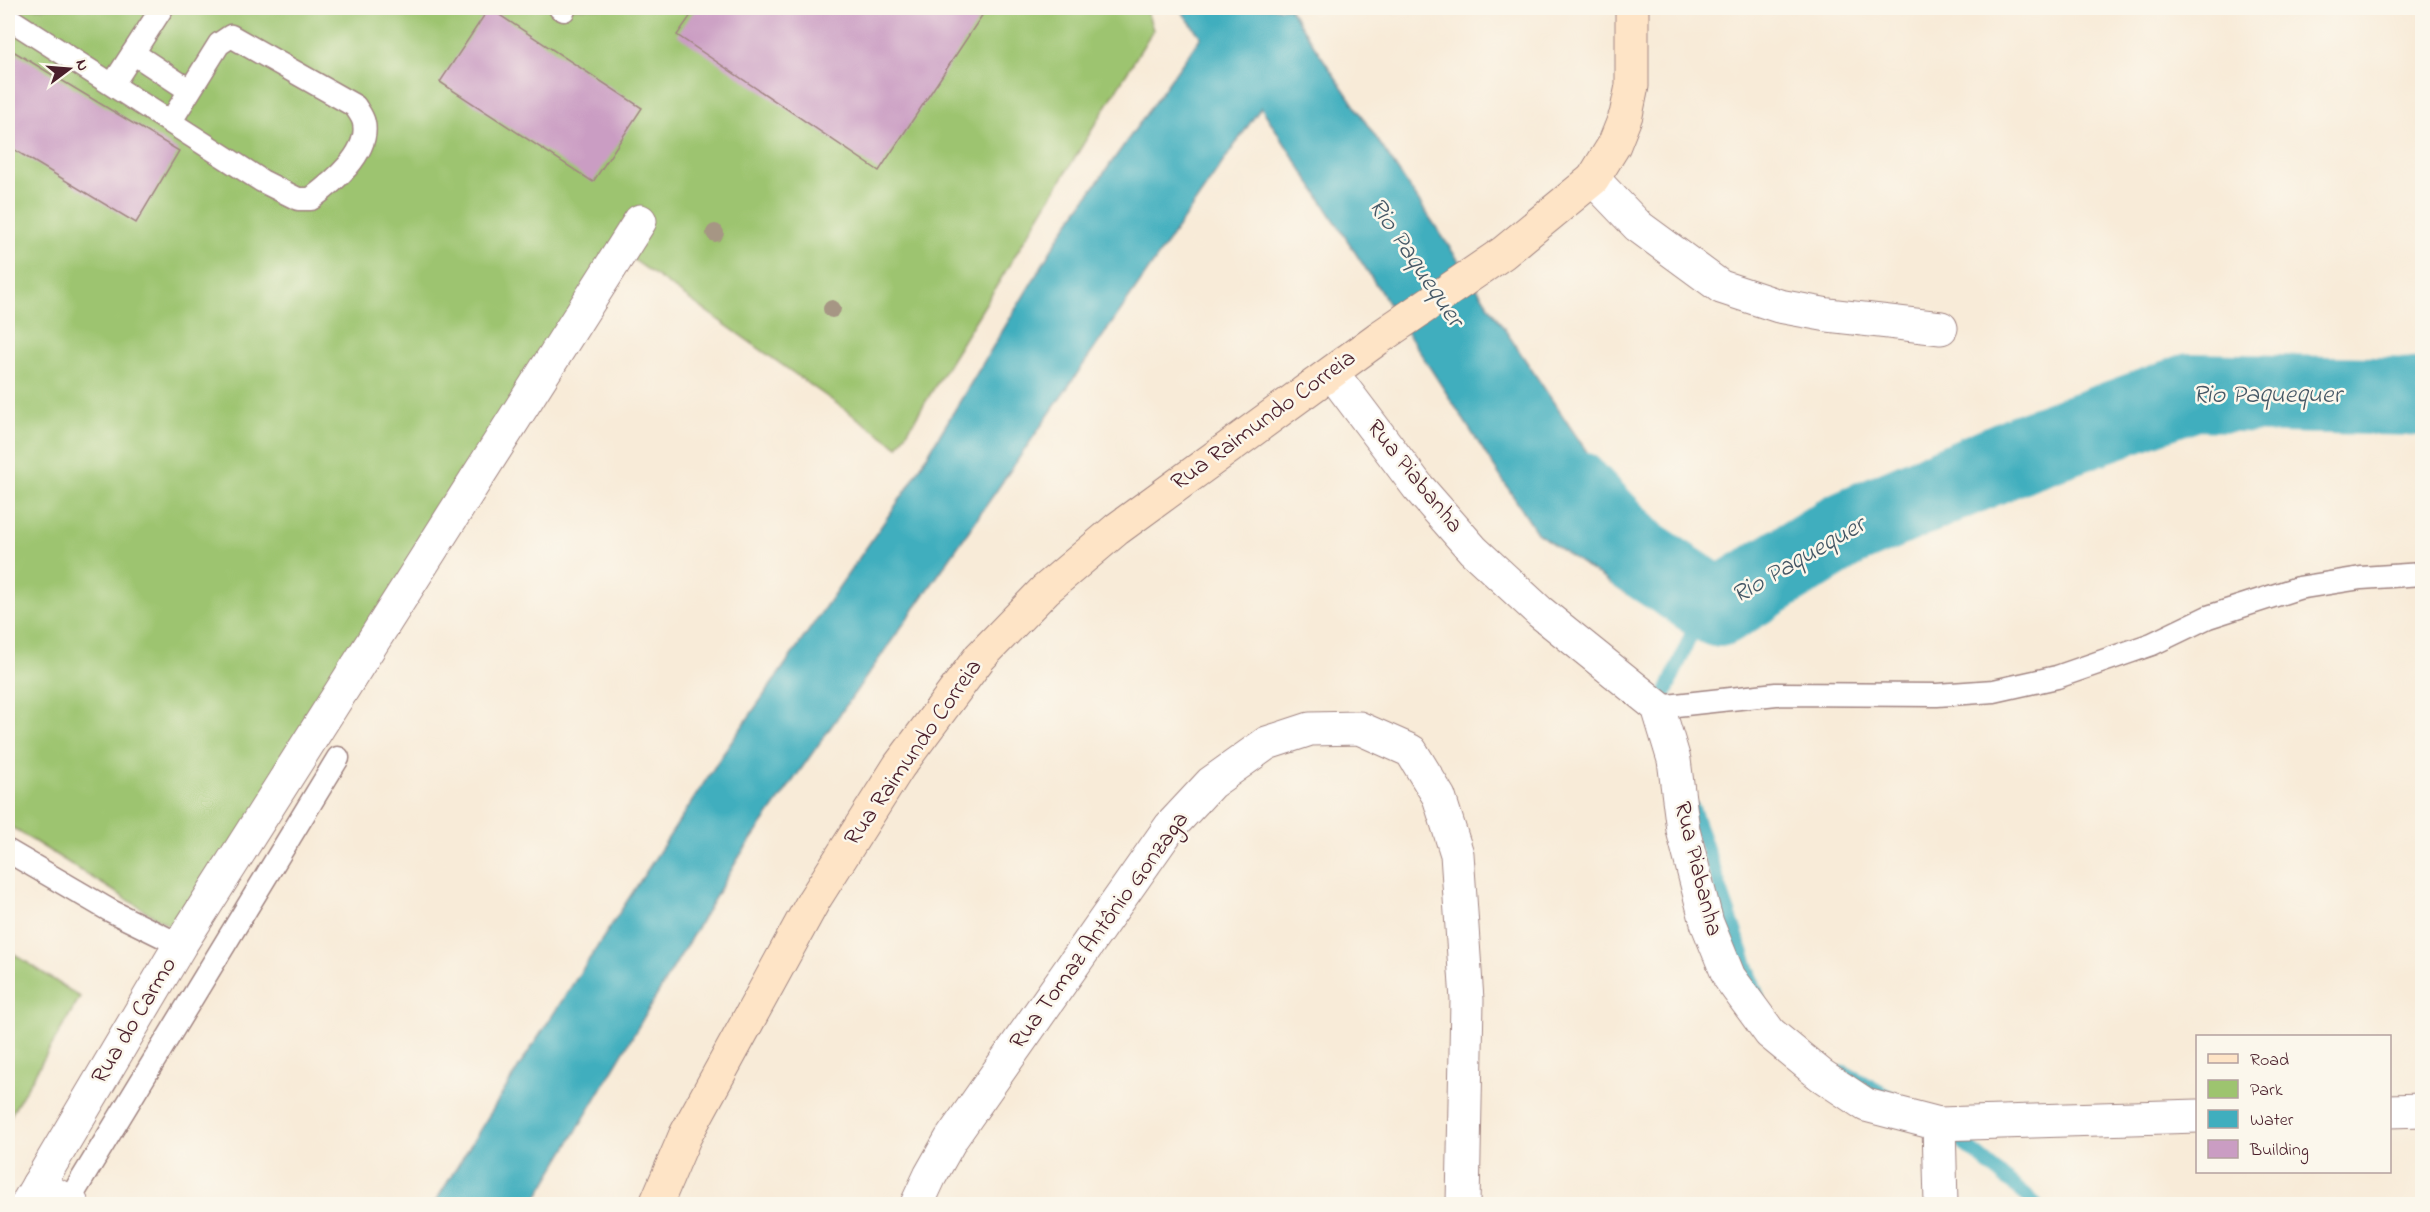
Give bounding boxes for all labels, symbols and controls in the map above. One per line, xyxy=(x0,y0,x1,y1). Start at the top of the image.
north arrow xyxy=(39,39,99,99)
text: N xyxy=(68,57,95,74)
water label: Rio Paquequer xyxy=(1358,191,1474,338)
street label: Rua Raimundo Correia xyxy=(1164,342,1364,500)
water label: Rio Paquequer xyxy=(2192,377,2345,415)
street label: Rua Piabanha xyxy=(1357,413,1471,541)
water label: Rio Paquequer xyxy=(1725,506,1876,615)
street label: Rua Raimundo Correia xyxy=(836,652,992,854)
street label: Rua Piabanha xyxy=(1663,798,1731,940)
street label: Rua Tomaz Antônio Gonzaga xyxy=(1002,805,1198,1057)
street label: Rua do Carmo xyxy=(83,951,187,1091)
legend xyxy=(2196,1035,2391,1173)
text: Road xyxy=(2250,1048,2289,1074)
text: Park xyxy=(2250,1078,2283,1104)
text: Water xyxy=(2250,1108,2294,1134)
text: Building xyxy=(2249,1138,2309,1165)

